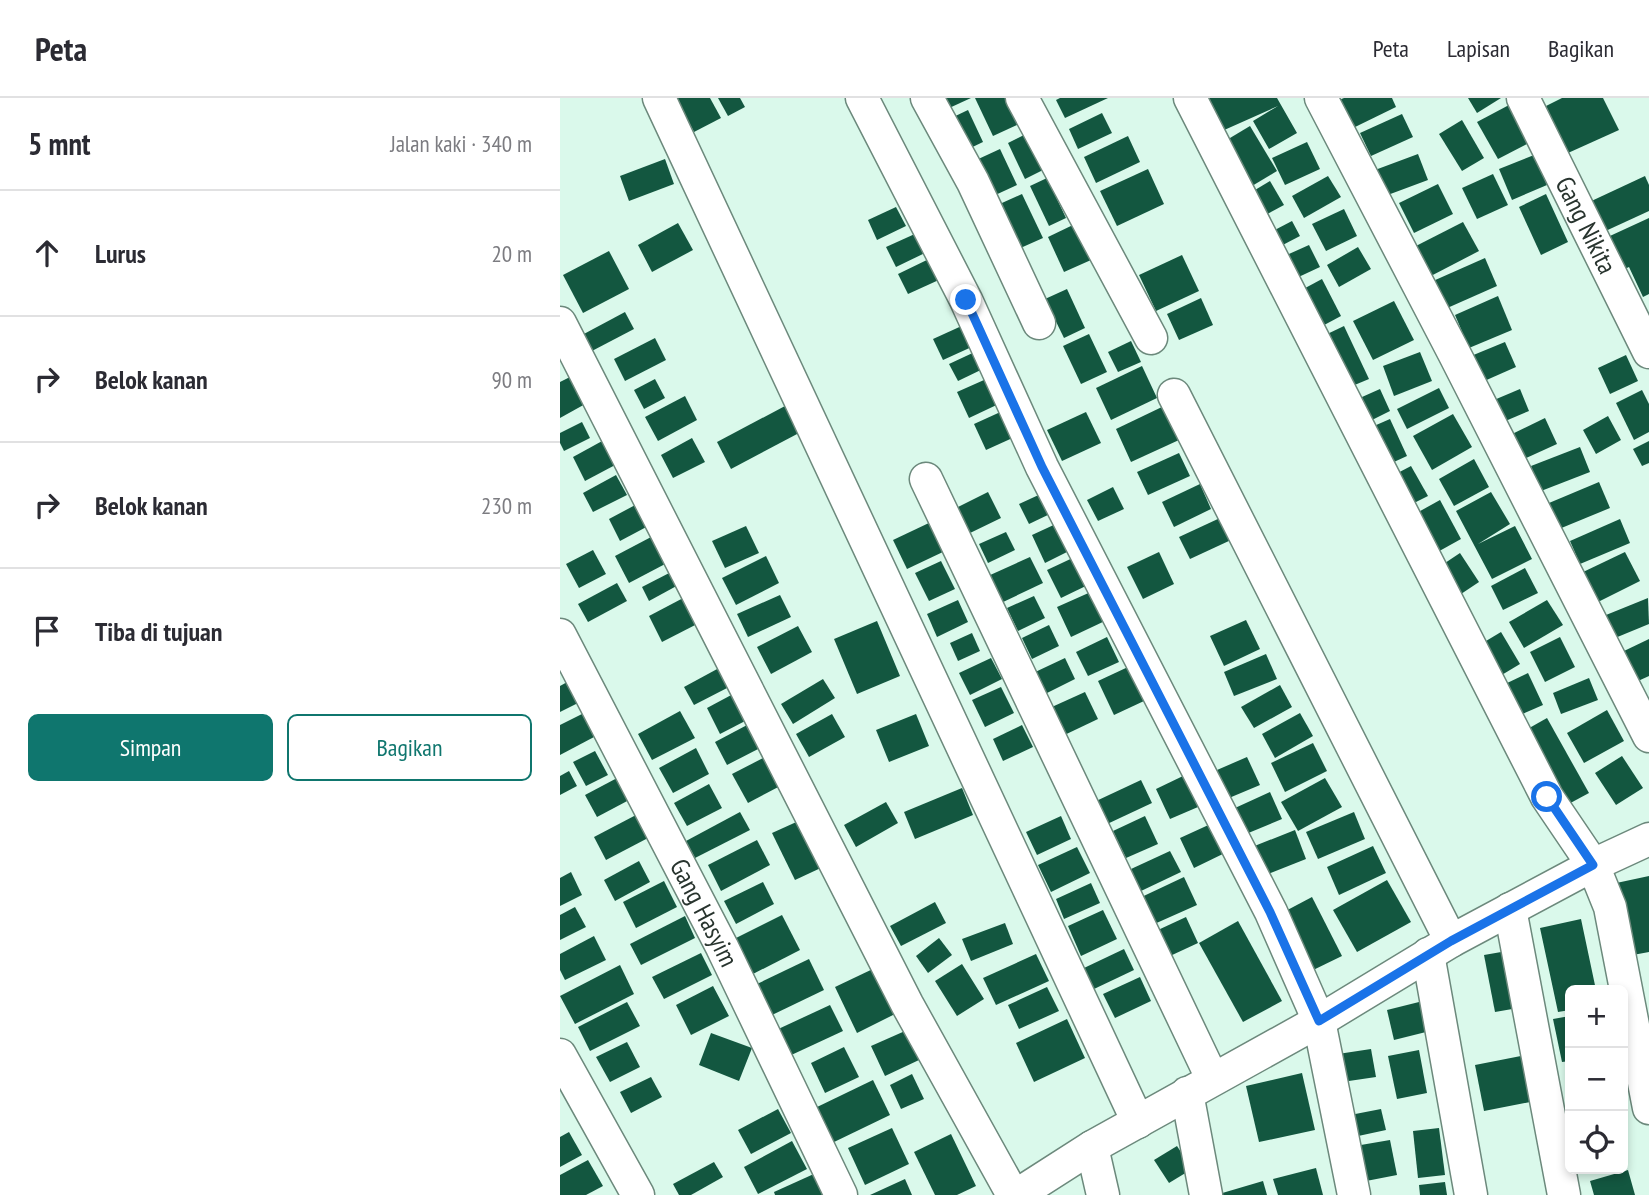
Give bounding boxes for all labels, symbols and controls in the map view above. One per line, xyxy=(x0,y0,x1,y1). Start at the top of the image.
text: Peta xyxy=(35,27,87,70)
text: Peta xyxy=(1373,33,1409,64)
text: Lapisan xyxy=(1447,33,1510,64)
text: Bagikan xyxy=(1548,33,1614,64)
text: 5 mnt xyxy=(28,124,91,163)
text: Jalan kaki · 340 m xyxy=(390,129,532,158)
street label: Gang Nikita xyxy=(1549,171,1625,279)
icon: ahead xyxy=(28,234,66,272)
text: Lurus xyxy=(95,237,146,270)
text: 20 m xyxy=(491,239,532,268)
route end xyxy=(950,284,981,315)
icon: right xyxy=(28,360,66,398)
text: Belok kanan xyxy=(95,363,208,396)
text: 90 m xyxy=(491,365,532,394)
icon: right xyxy=(28,486,66,524)
text: Belok kanan xyxy=(95,489,208,522)
text: 230 m xyxy=(481,491,532,520)
icon: arrive xyxy=(28,612,66,650)
text: Tiba di tujuan xyxy=(95,615,223,648)
button: Simpan xyxy=(28,714,273,781)
button: Bagikan xyxy=(287,714,532,781)
route start xyxy=(1531,781,1562,812)
street label: Gang Hasyim xyxy=(663,853,746,972)
map controls xyxy=(1565,985,1628,1174)
button: + xyxy=(1565,985,1628,1048)
button: − xyxy=(1565,1048,1628,1111)
button: locate xyxy=(1565,1111,1628,1174)

